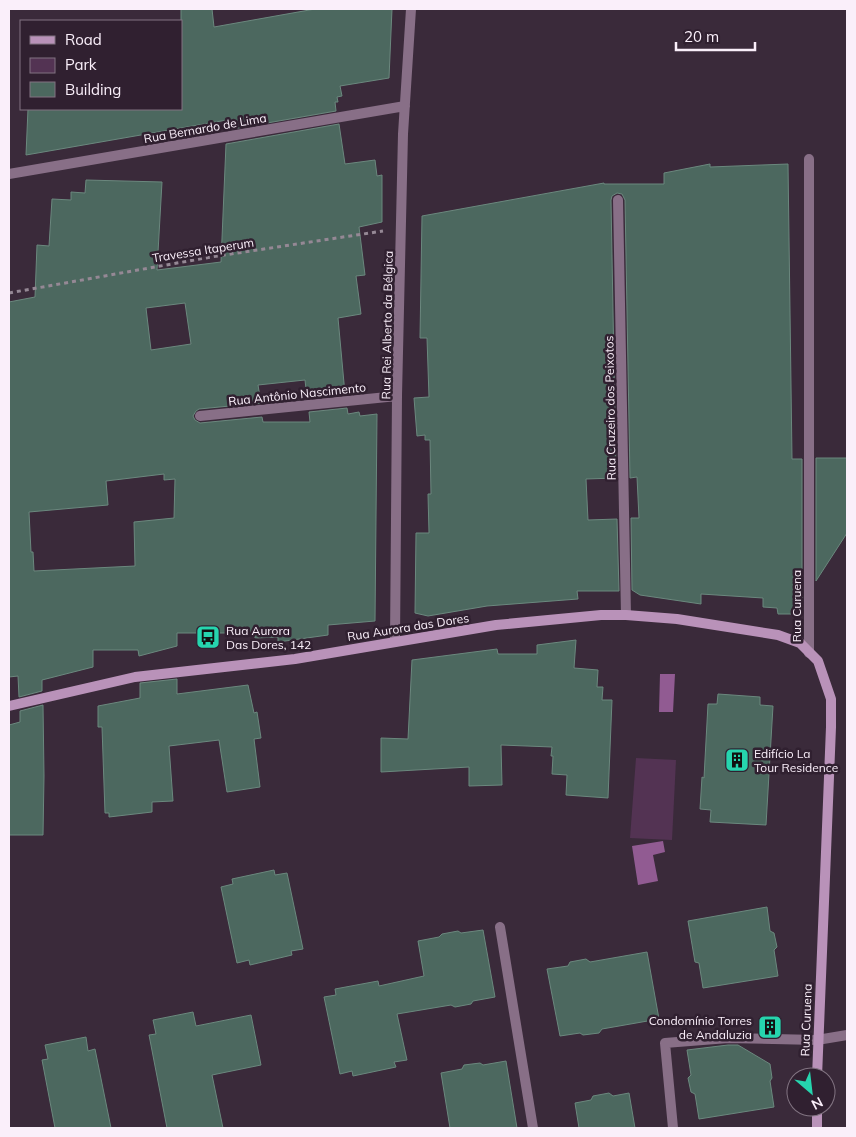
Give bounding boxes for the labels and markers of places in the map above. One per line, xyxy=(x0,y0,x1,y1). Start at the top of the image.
place label: Rua Aurora Das Dores, 142 xyxy=(226,623,311,652)
bus stop icon: Rua Aurora Das Dores, 142 xyxy=(195,624,221,650)
place label: Edifício La Tour Residence xyxy=(754,746,838,775)
building icon: Edifício La Tour Residence xyxy=(724,747,750,773)
place label: Condomínio Torres de Andaluzia xyxy=(649,1013,752,1042)
building icon: Condomínio Torres de Andaluzia xyxy=(757,1014,783,1040)

